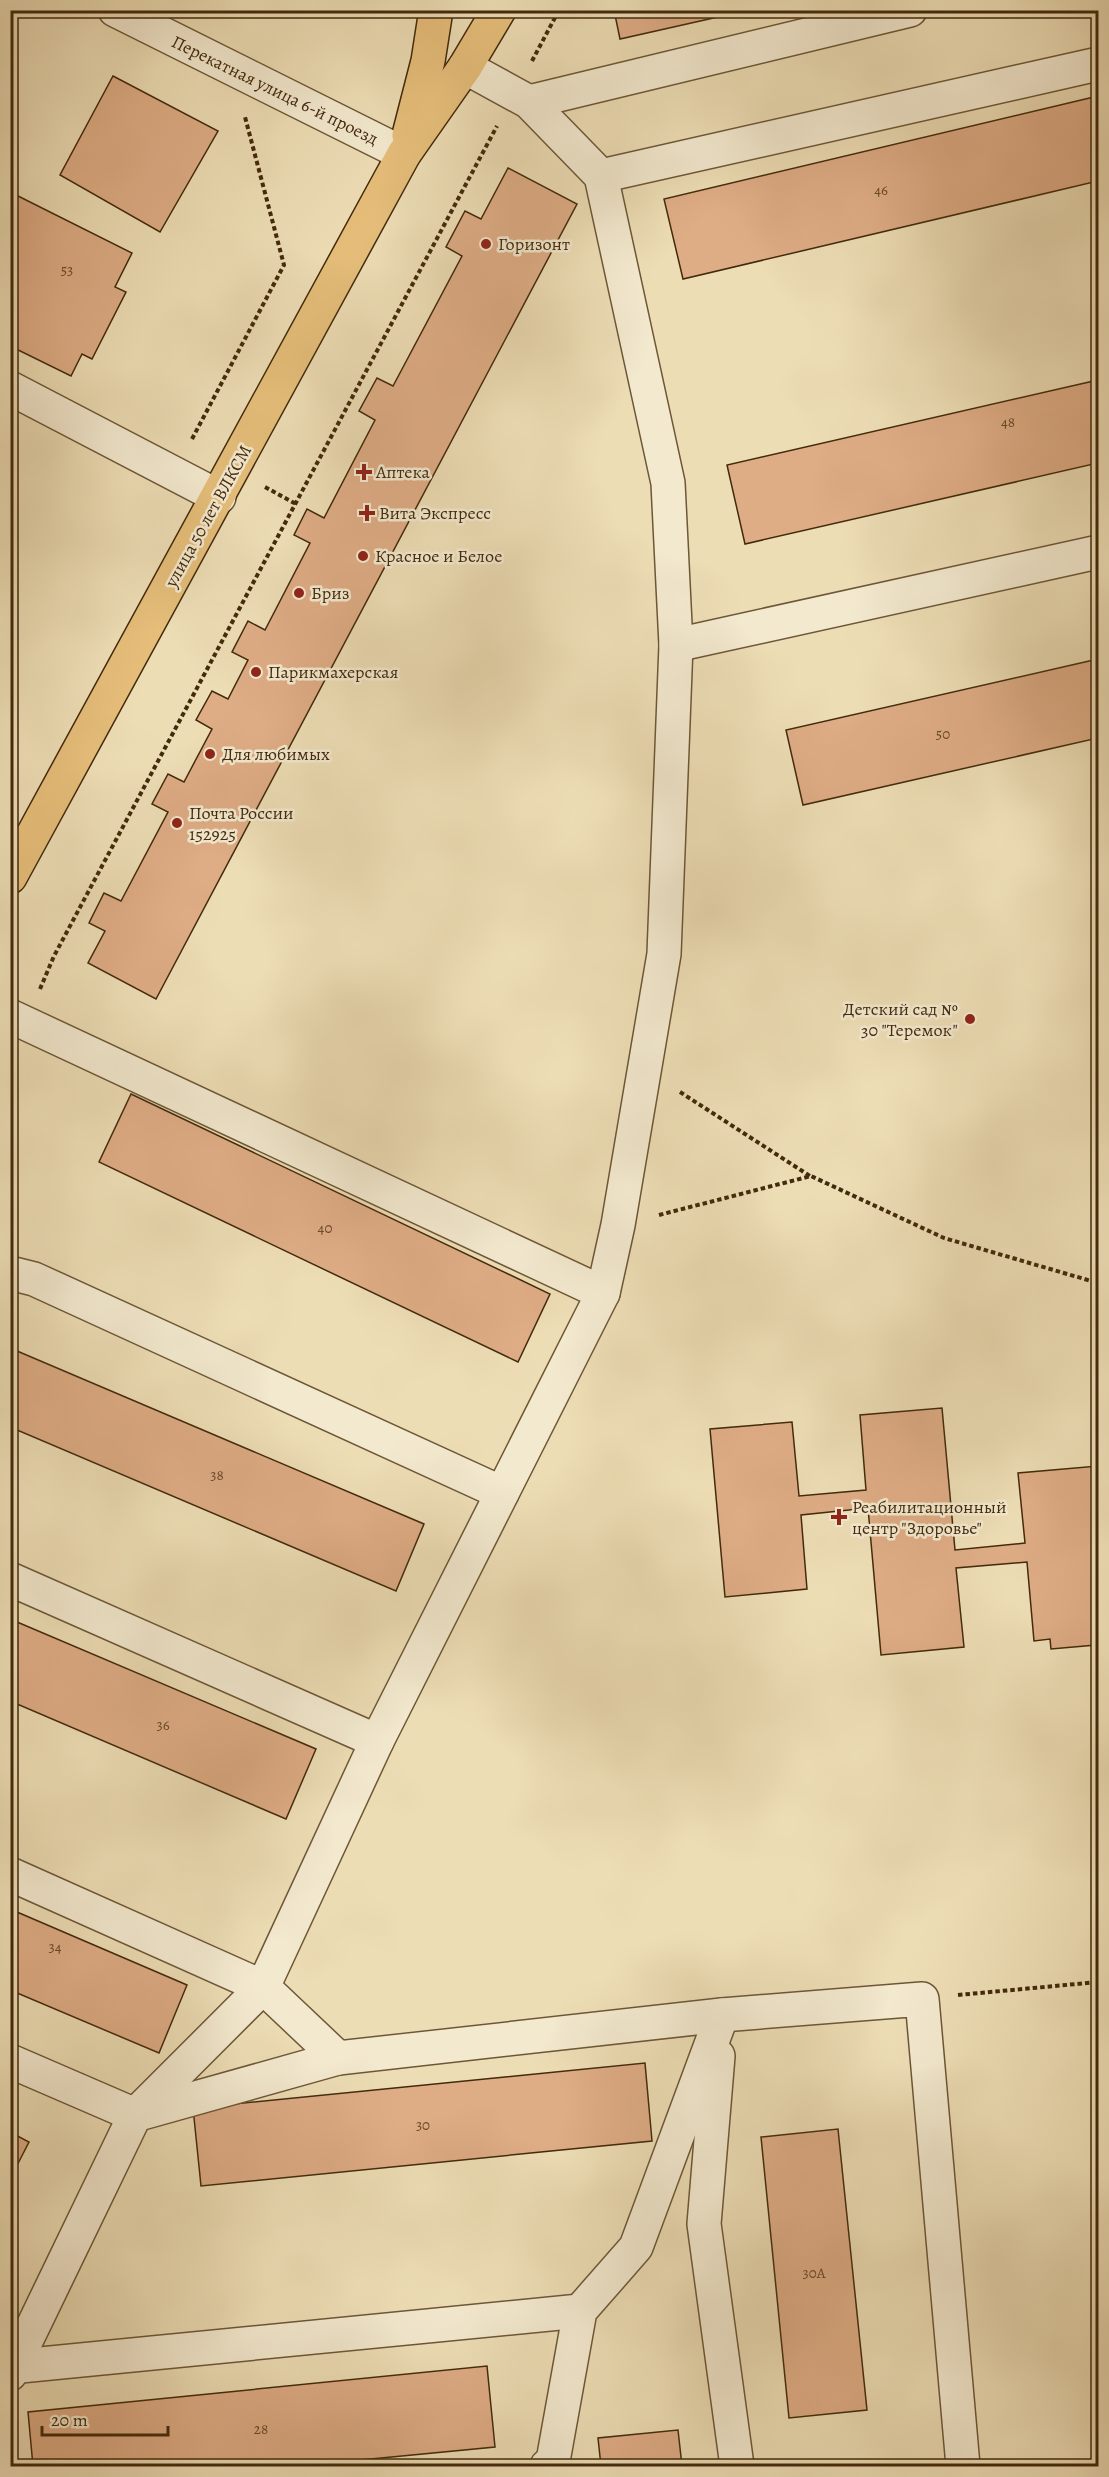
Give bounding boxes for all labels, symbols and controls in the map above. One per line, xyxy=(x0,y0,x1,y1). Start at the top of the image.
street label: Перекатная улица 6-й проезд xyxy=(168,29,382,151)
house number: 46 xyxy=(874,180,888,200)
place label: Горизонт xyxy=(498,232,570,256)
marker: Горизонт xyxy=(479,237,493,251)
house number: 53 xyxy=(61,260,73,280)
house number: 48 xyxy=(1001,412,1015,432)
street label: улица 50 лет ВЛКСМ xyxy=(158,441,257,592)
place label: Аптека xyxy=(375,460,431,484)
marker: Аптека xyxy=(357,465,371,479)
place label: Вита Экспресс xyxy=(379,501,491,525)
marker: Вита Экспресс xyxy=(360,506,374,520)
place label: Красное и Белое xyxy=(375,544,502,568)
marker: Красное и Белое xyxy=(356,549,370,563)
place label: Бриз xyxy=(311,581,349,605)
marker: Бриз xyxy=(292,586,306,600)
place label: Парикмахерская xyxy=(268,660,398,684)
marker: Парикмахерская xyxy=(249,665,263,679)
house number: 50 xyxy=(936,724,950,744)
place label: Для любимых xyxy=(222,742,330,766)
marker: Для любимых xyxy=(203,747,217,761)
place label: Почта России 152925 xyxy=(189,801,294,846)
marker: Почта России 152925 xyxy=(170,816,184,830)
place label: Детский сад № 30 "Теремок" xyxy=(843,997,958,1042)
marker: Детский сад № 30 "Теремок" xyxy=(963,1012,977,1026)
house number: 40 xyxy=(318,1218,332,1238)
house number: 38 xyxy=(210,1465,224,1485)
place label: Реабилитационный центр "Здоровье" xyxy=(852,1495,1007,1540)
marker: Реабилитационный центр "Здоровье" xyxy=(830,1508,848,1526)
house number: 36 xyxy=(156,1715,170,1735)
house number: 34 xyxy=(48,1937,62,1957)
house number: 30 xyxy=(416,2115,430,2135)
house number: 30А xyxy=(803,2263,826,2283)
scale bar xyxy=(42,2399,168,2437)
text: 20 m xyxy=(51,2408,88,2432)
house number: 28 xyxy=(254,2419,268,2439)

